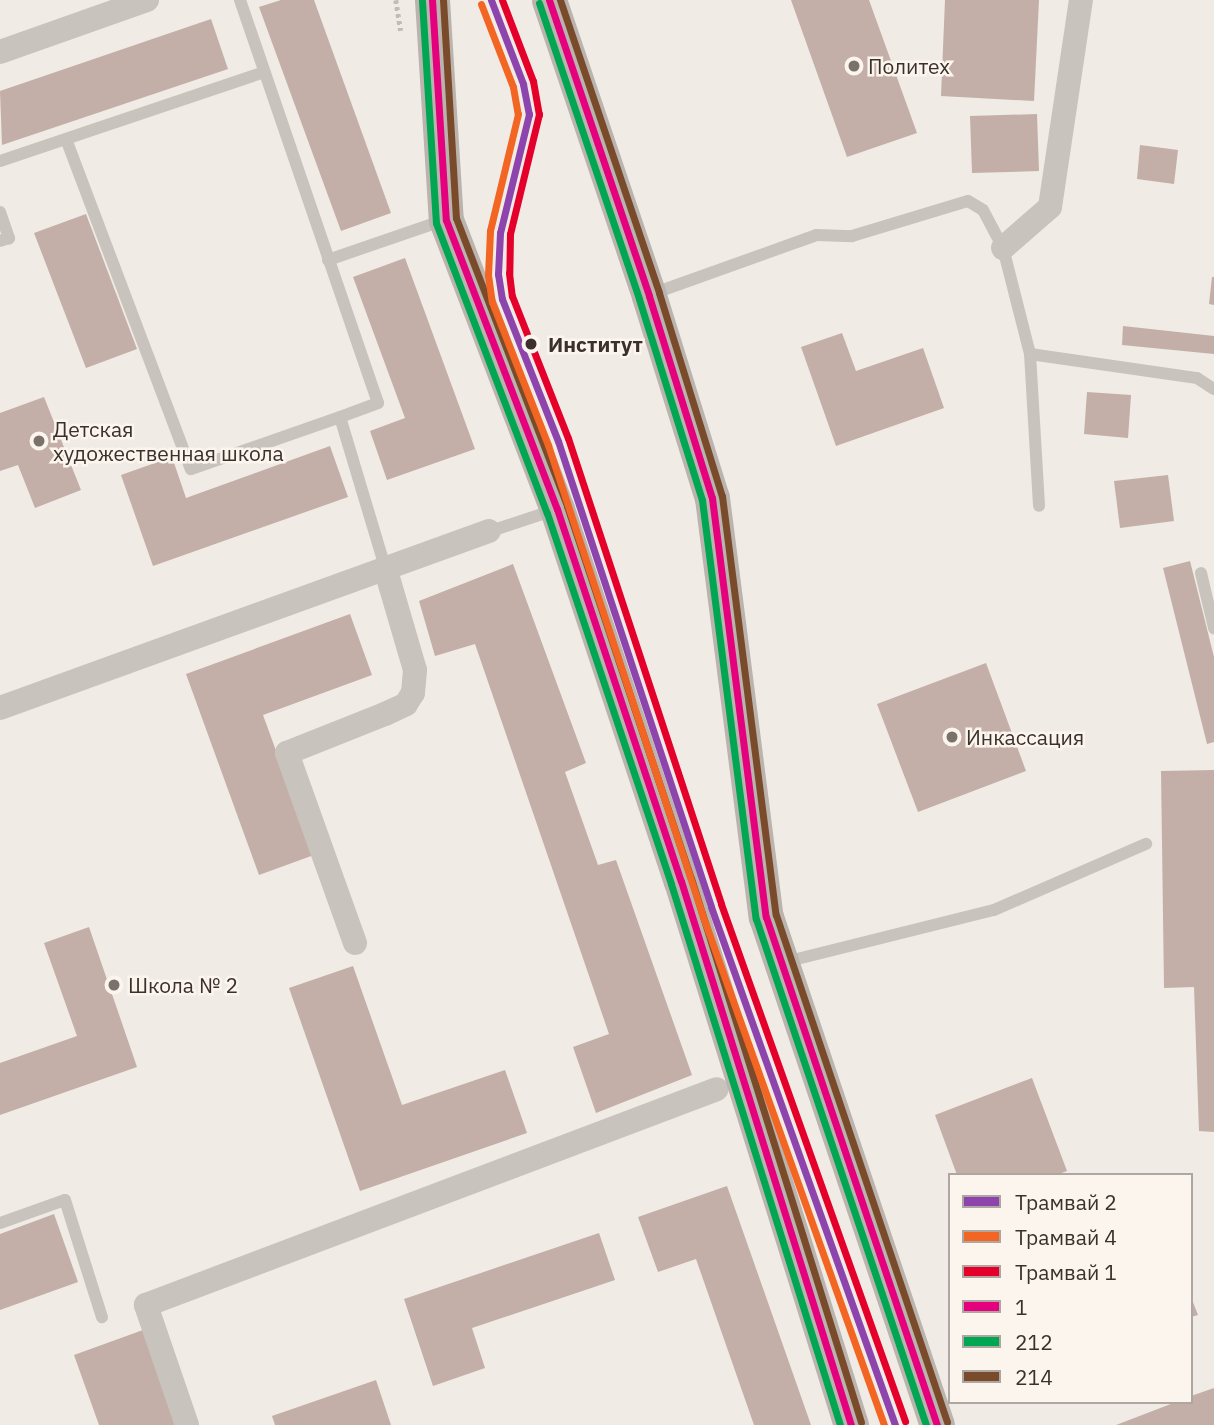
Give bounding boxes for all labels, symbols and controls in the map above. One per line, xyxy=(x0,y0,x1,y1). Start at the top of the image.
place label: Политех xyxy=(868,53,950,79)
marker: Политех xyxy=(846,58,862,74)
place label: Институт xyxy=(548,331,643,357)
marker: Институт xyxy=(520,333,542,355)
place label: Детская художественная школа xyxy=(53,416,284,466)
marker: Детская художественная школа xyxy=(31,433,47,449)
place label: Инкассация xyxy=(966,724,1084,750)
marker: Инкассация xyxy=(944,729,960,745)
place label: Школа № 2 xyxy=(128,972,238,998)
marker: Школа № 2 xyxy=(106,977,122,993)
legend xyxy=(948,1173,1193,1404)
text: Трамвай 2 xyxy=(1015,1188,1117,1216)
text: Трамвай 4 xyxy=(1015,1223,1117,1251)
text: Трамвай 1 xyxy=(1015,1258,1117,1286)
text: 1 xyxy=(1015,1293,1028,1321)
text: 212 xyxy=(1015,1328,1053,1356)
text: 214 xyxy=(1015,1363,1053,1391)

